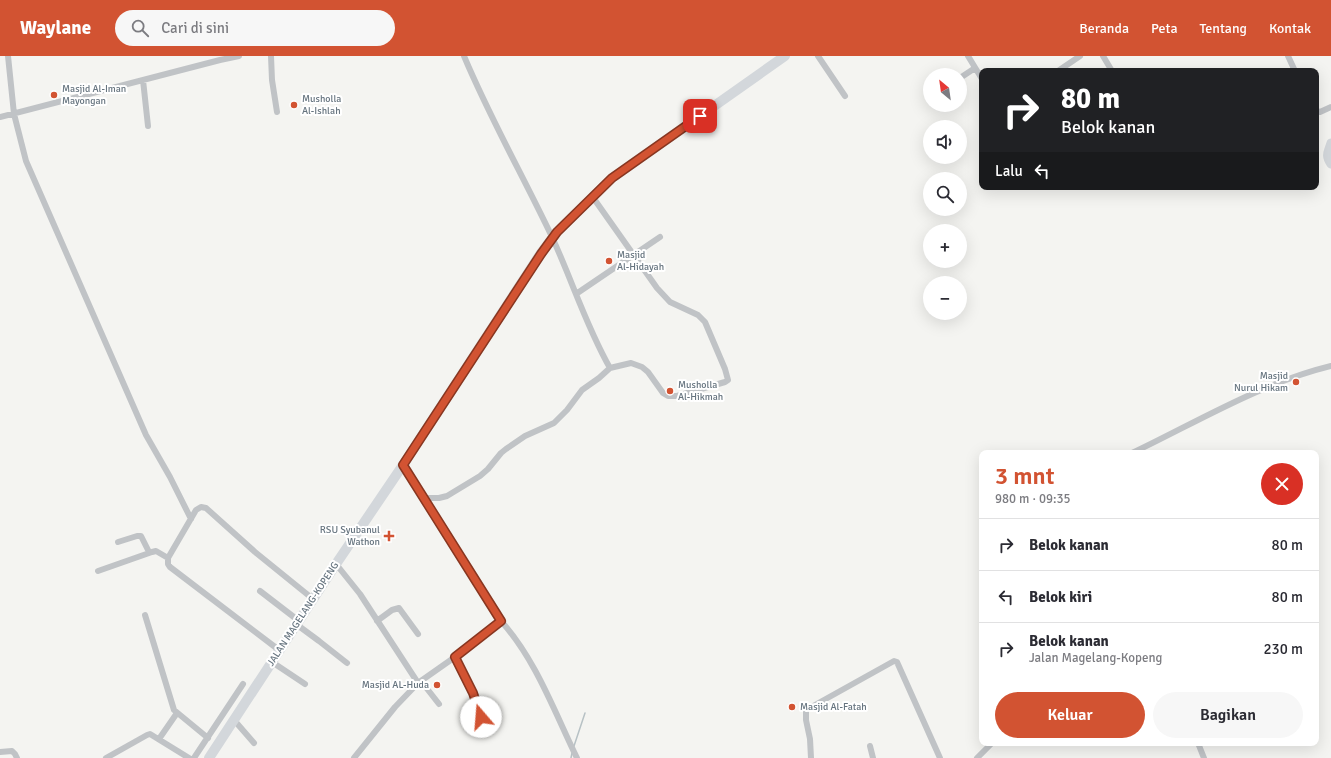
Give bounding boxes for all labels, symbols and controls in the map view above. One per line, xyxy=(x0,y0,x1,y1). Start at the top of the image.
search box xyxy=(115,10,395,46)
text: Waylane xyxy=(20,16,91,40)
icon: search xyxy=(129,17,151,39)
text: Cari di sini xyxy=(161,19,229,37)
text: Beranda xyxy=(1079,20,1129,37)
text: Peta xyxy=(1151,20,1178,37)
text: Tentang xyxy=(1200,20,1247,37)
text: Kontak xyxy=(1269,20,1311,37)
north arrow xyxy=(923,68,967,112)
map controls xyxy=(923,68,967,320)
text: 80 m xyxy=(1061,82,1120,116)
place label: Masjid Al-Iman Mayongan xyxy=(62,83,126,107)
icon: right xyxy=(995,84,1047,136)
marker: Masjid Al-Iman Mayongan xyxy=(49,90,59,100)
place label: Musholla Al-Ishlah xyxy=(302,93,341,117)
pin xyxy=(683,99,717,133)
marker: Musholla Al-Ishlah xyxy=(289,100,299,110)
icon: arrive xyxy=(689,105,711,127)
text: Belok kanan xyxy=(1061,116,1155,138)
button: sound xyxy=(923,120,967,164)
icon: left xyxy=(1031,160,1053,182)
text: Lalu xyxy=(995,162,1023,180)
button: search xyxy=(923,172,967,216)
button: + xyxy=(923,224,967,268)
place label: Masjid Al-Hidayah xyxy=(617,249,664,273)
marker: Masjid Al-Hidayah xyxy=(604,256,614,266)
button: − xyxy=(923,276,967,320)
place label: Masjid Nurul Hikam xyxy=(1234,370,1288,394)
marker: Masjid Nurul Hikam xyxy=(1291,377,1301,387)
place label: Musholla Al-Hikmah xyxy=(678,379,723,403)
marker: Musholla Al-Hikmah xyxy=(665,386,675,396)
text: 3 mnt xyxy=(995,461,1054,491)
button: close xyxy=(1261,463,1303,505)
text: 980 m · 09:35 xyxy=(995,491,1071,507)
place label: RSU Syubanul Wathon xyxy=(320,524,380,548)
marker: RSU Syubanul Wathon xyxy=(383,530,395,542)
icon: right xyxy=(995,534,1017,556)
text: Belok kanan xyxy=(1029,536,1109,554)
text: 80 m xyxy=(1272,536,1303,554)
street label: JALAN MAGELANG-KOPENG xyxy=(265,560,341,668)
icon: left xyxy=(995,586,1017,608)
text: Belok kiri xyxy=(1029,588,1092,606)
text: 80 m xyxy=(1272,588,1303,606)
text: Belok kanan xyxy=(1029,632,1109,650)
icon: right xyxy=(995,638,1017,660)
text: 230 m xyxy=(1263,640,1303,658)
text: Jalan Magelang-Kopeng xyxy=(1029,650,1162,666)
place label: Masjid AL-Huda xyxy=(362,679,429,691)
marker: Masjid AL-Huda xyxy=(432,680,442,690)
button: Keluar xyxy=(995,692,1145,738)
button: Bagikan xyxy=(1153,692,1303,738)
position arrow xyxy=(460,696,502,738)
place label: Masjid Al-Fatah xyxy=(800,701,867,713)
marker: Masjid Al-Fatah xyxy=(787,702,797,712)

